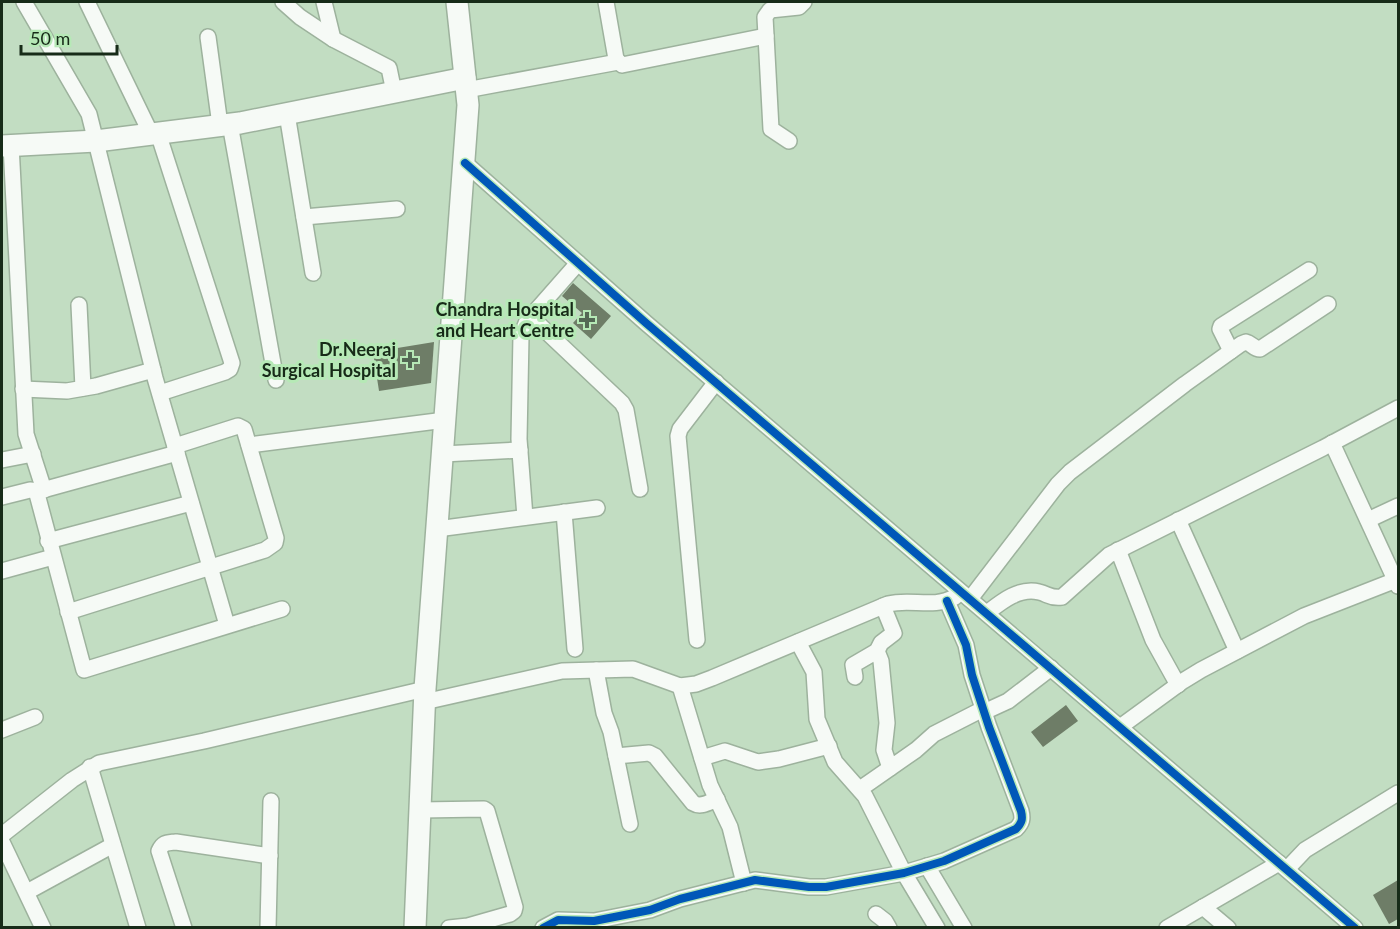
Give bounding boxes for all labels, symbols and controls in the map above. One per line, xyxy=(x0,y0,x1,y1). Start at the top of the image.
scale bar xyxy=(21,18,117,56)
text: 50 m xyxy=(30,27,70,49)
place label: Chandra Hospital and Heart Centre xyxy=(435,298,574,341)
marker: Chandra Hospital and Heart Centre xyxy=(578,311,596,329)
place label: Dr.Neeraj Surgical Hospital xyxy=(262,338,396,381)
marker: Dr.Neeraj Surgical Hospital xyxy=(401,351,419,369)

